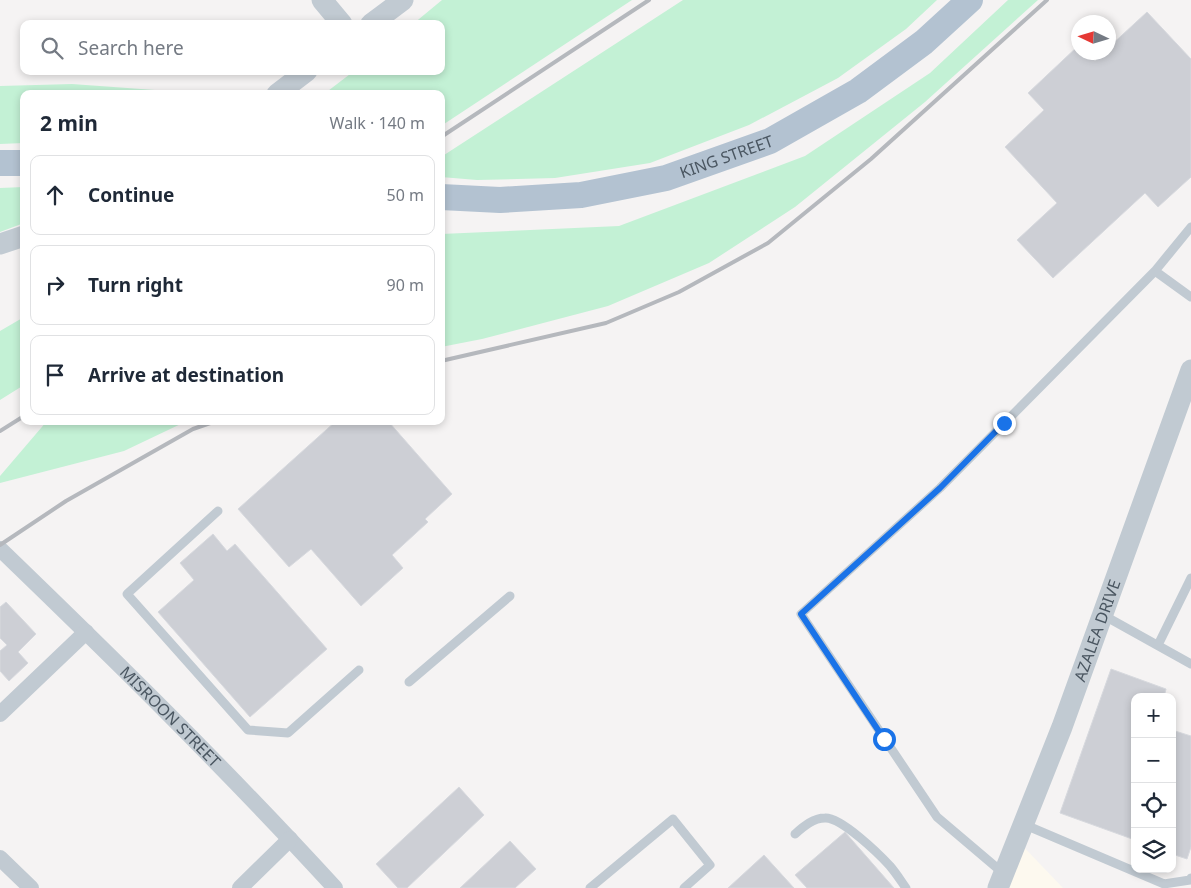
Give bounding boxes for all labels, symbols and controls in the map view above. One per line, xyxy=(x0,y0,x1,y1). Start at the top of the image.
north arrow xyxy=(1071,15,1116,60)
search box xyxy=(20,20,445,75)
icon: search xyxy=(38,34,66,62)
text: Search here xyxy=(78,35,184,61)
text: 2 min xyxy=(40,109,98,137)
text: Walk · 140 m xyxy=(330,112,425,134)
street label: KING STREET xyxy=(677,130,776,183)
icon: ahead xyxy=(41,181,69,209)
text: Continue xyxy=(88,182,174,208)
text: 50 m xyxy=(387,184,424,206)
icon: right xyxy=(41,271,69,299)
text: Turn right xyxy=(88,272,183,298)
text: 90 m xyxy=(387,274,424,296)
icon: arrive xyxy=(41,361,69,389)
text: Arrive at destination xyxy=(88,362,284,388)
route end xyxy=(993,412,1016,435)
street label: AZALEA DRIVE xyxy=(1068,576,1125,684)
street label: MISROON STREET xyxy=(115,661,226,772)
map controls xyxy=(1131,693,1176,873)
button: + xyxy=(1131,693,1176,738)
route start xyxy=(873,728,896,751)
button: − xyxy=(1131,738,1176,783)
button: locate xyxy=(1131,783,1176,828)
button: layers xyxy=(1131,828,1176,873)

